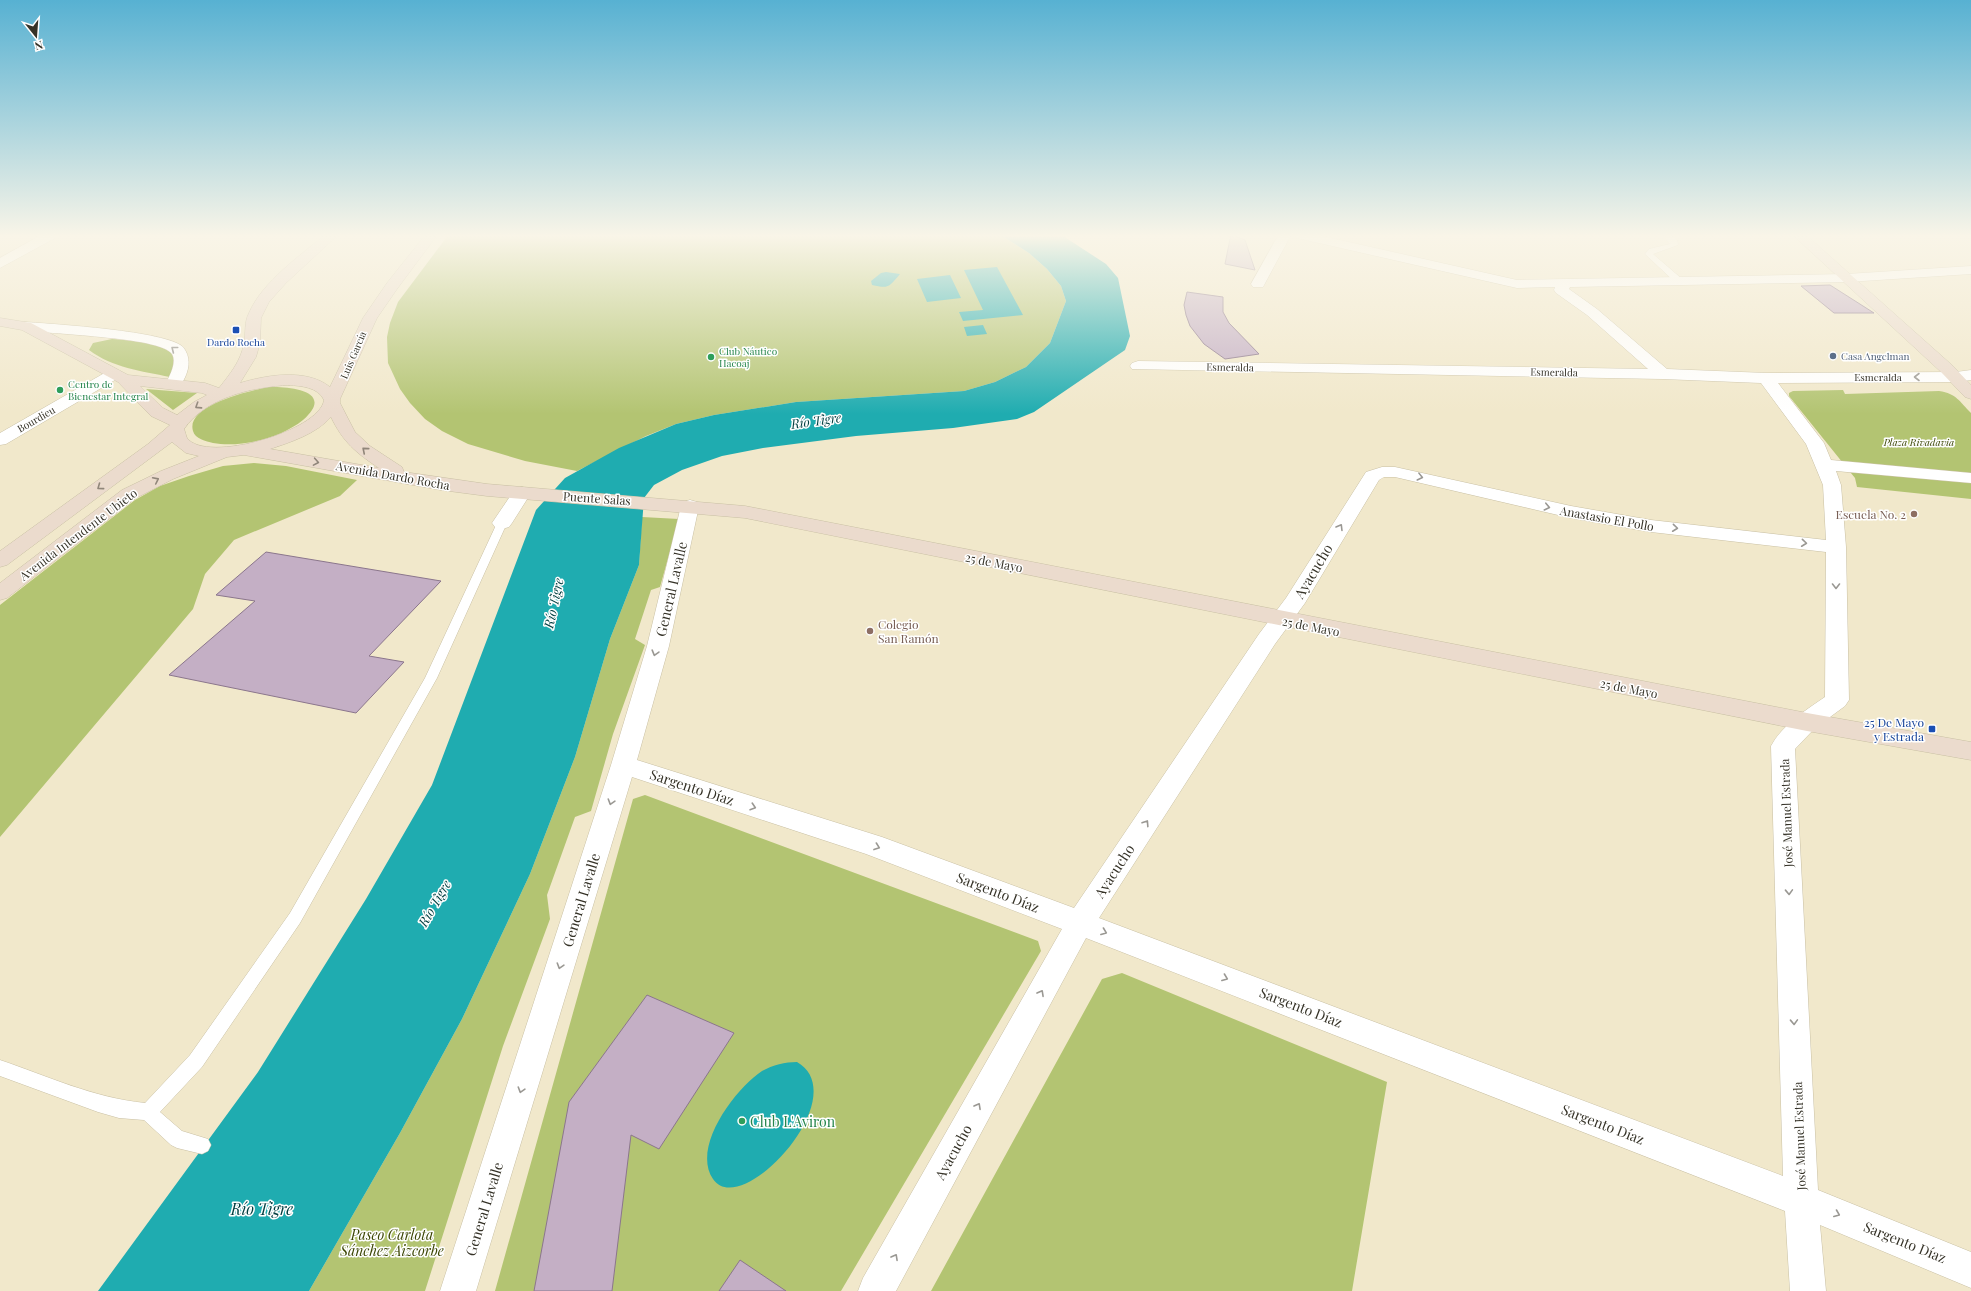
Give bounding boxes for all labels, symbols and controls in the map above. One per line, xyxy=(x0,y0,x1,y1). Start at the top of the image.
north arrow xyxy=(16,16,56,56)
text: N xyxy=(33,38,45,54)
marker: Dardo Rocha xyxy=(231,325,241,335)
street label: Luis García xyxy=(337,329,369,381)
place label: Dardo Rocha xyxy=(207,335,265,349)
place label: Club Náutico Hacoaj xyxy=(719,344,778,370)
one-way arrow xyxy=(171,347,179,354)
place label: Casa Angelman xyxy=(1841,349,1909,363)
marker: Casa Angelman xyxy=(1828,351,1838,361)
marker: Club Náutico Hacoaj xyxy=(706,352,716,362)
street label: Esmeralda xyxy=(1206,360,1254,374)
street label: Esmeralda xyxy=(1530,365,1578,379)
street label: Esmeralda xyxy=(1854,370,1902,384)
one-way arrow xyxy=(1914,373,1920,381)
place label: Centro de Bienestar Integral xyxy=(68,377,149,403)
marker: Centro de Bienestar Integral xyxy=(55,385,65,395)
one-way arrow xyxy=(195,401,202,409)
street label: Bourdieu xyxy=(15,403,58,435)
water label: Río Tigre xyxy=(789,408,843,432)
park label: Plaza Rivadavia xyxy=(1883,435,1954,449)
one-way arrow xyxy=(362,447,369,454)
one-way arrow xyxy=(313,457,320,466)
street label: Avenida Dardo Rocha xyxy=(334,457,451,493)
one-way arrow xyxy=(1417,472,1423,480)
one-way arrow xyxy=(152,477,159,485)
one-way arrow xyxy=(98,482,105,489)
street label: Avenida Intendente Ubieto xyxy=(15,484,140,584)
street label: Puente Salas xyxy=(563,488,631,508)
one-way arrow xyxy=(1543,502,1550,510)
street label: Anastasio El Pollo xyxy=(1558,502,1656,534)
place label: Escuela No. 2 xyxy=(1836,506,1906,522)
marker: Escuela No. 2 xyxy=(1909,509,1919,519)
one-way arrow xyxy=(1335,524,1342,531)
one-way arrow xyxy=(1672,524,1678,533)
one-way arrow xyxy=(1801,538,1807,547)
street label: General Lavalle xyxy=(651,540,691,638)
street label: Ayacucho xyxy=(1289,540,1337,603)
street label: 25 de Mayo xyxy=(964,549,1025,576)
water label: Río Tigre xyxy=(539,576,567,631)
one-way arrow xyxy=(1832,583,1840,589)
street label: 25 de Mayo xyxy=(1281,613,1342,640)
place label: Colegio San Ramón xyxy=(878,616,939,646)
marker: Colegio San Ramón xyxy=(865,626,875,636)
one-way arrow xyxy=(652,650,660,656)
street label: 25 de Mayo xyxy=(1599,675,1660,702)
place label: 25 De Mayo y Estrada xyxy=(1864,714,1924,744)
marker: 25 De Mayo y Estrada xyxy=(1927,724,1937,734)
street label: José Manuel Estrada xyxy=(1776,758,1796,869)
street label: Sargento Díaz xyxy=(647,764,737,810)
one-way arrow xyxy=(607,798,616,805)
one-way arrow xyxy=(750,802,757,811)
one-way arrow xyxy=(1141,820,1148,827)
street label: Ayacucho xyxy=(1089,840,1139,902)
one-way arrow xyxy=(874,842,881,850)
street label: General Lavalle xyxy=(558,851,604,949)
street label: Sargento Díaz xyxy=(954,867,1043,917)
water label: Río Tigre xyxy=(413,876,454,930)
one-way arrow xyxy=(1785,889,1793,895)
one-way arrow xyxy=(1100,927,1107,935)
one-way arrow xyxy=(556,962,565,969)
one-way arrow xyxy=(1222,974,1229,982)
street label: Sargento Díaz xyxy=(1257,982,1346,1032)
one-way arrow xyxy=(1036,990,1044,997)
one-way arrow xyxy=(1790,1019,1798,1025)
street label: José Manuel Estrada xyxy=(1789,1081,1809,1192)
one-way arrow xyxy=(517,1086,526,1093)
street label: Sargento Díaz xyxy=(1559,1099,1648,1149)
one-way arrow xyxy=(973,1103,981,1111)
place label: Club L'Aviron xyxy=(750,1112,836,1131)
marker: Club L'Aviron xyxy=(737,1116,747,1126)
street label: Ayacucho xyxy=(930,1121,976,1184)
street label: General Lavalle xyxy=(461,1160,507,1258)
water label: Río Tigre xyxy=(230,1198,293,1219)
one-way arrow xyxy=(1834,1210,1841,1218)
street label: Sargento Díaz xyxy=(1861,1217,1949,1267)
park label: Paseo Carlota Sánchez Aizcorbe xyxy=(339,1225,444,1260)
one-way arrow xyxy=(890,1254,897,1261)

